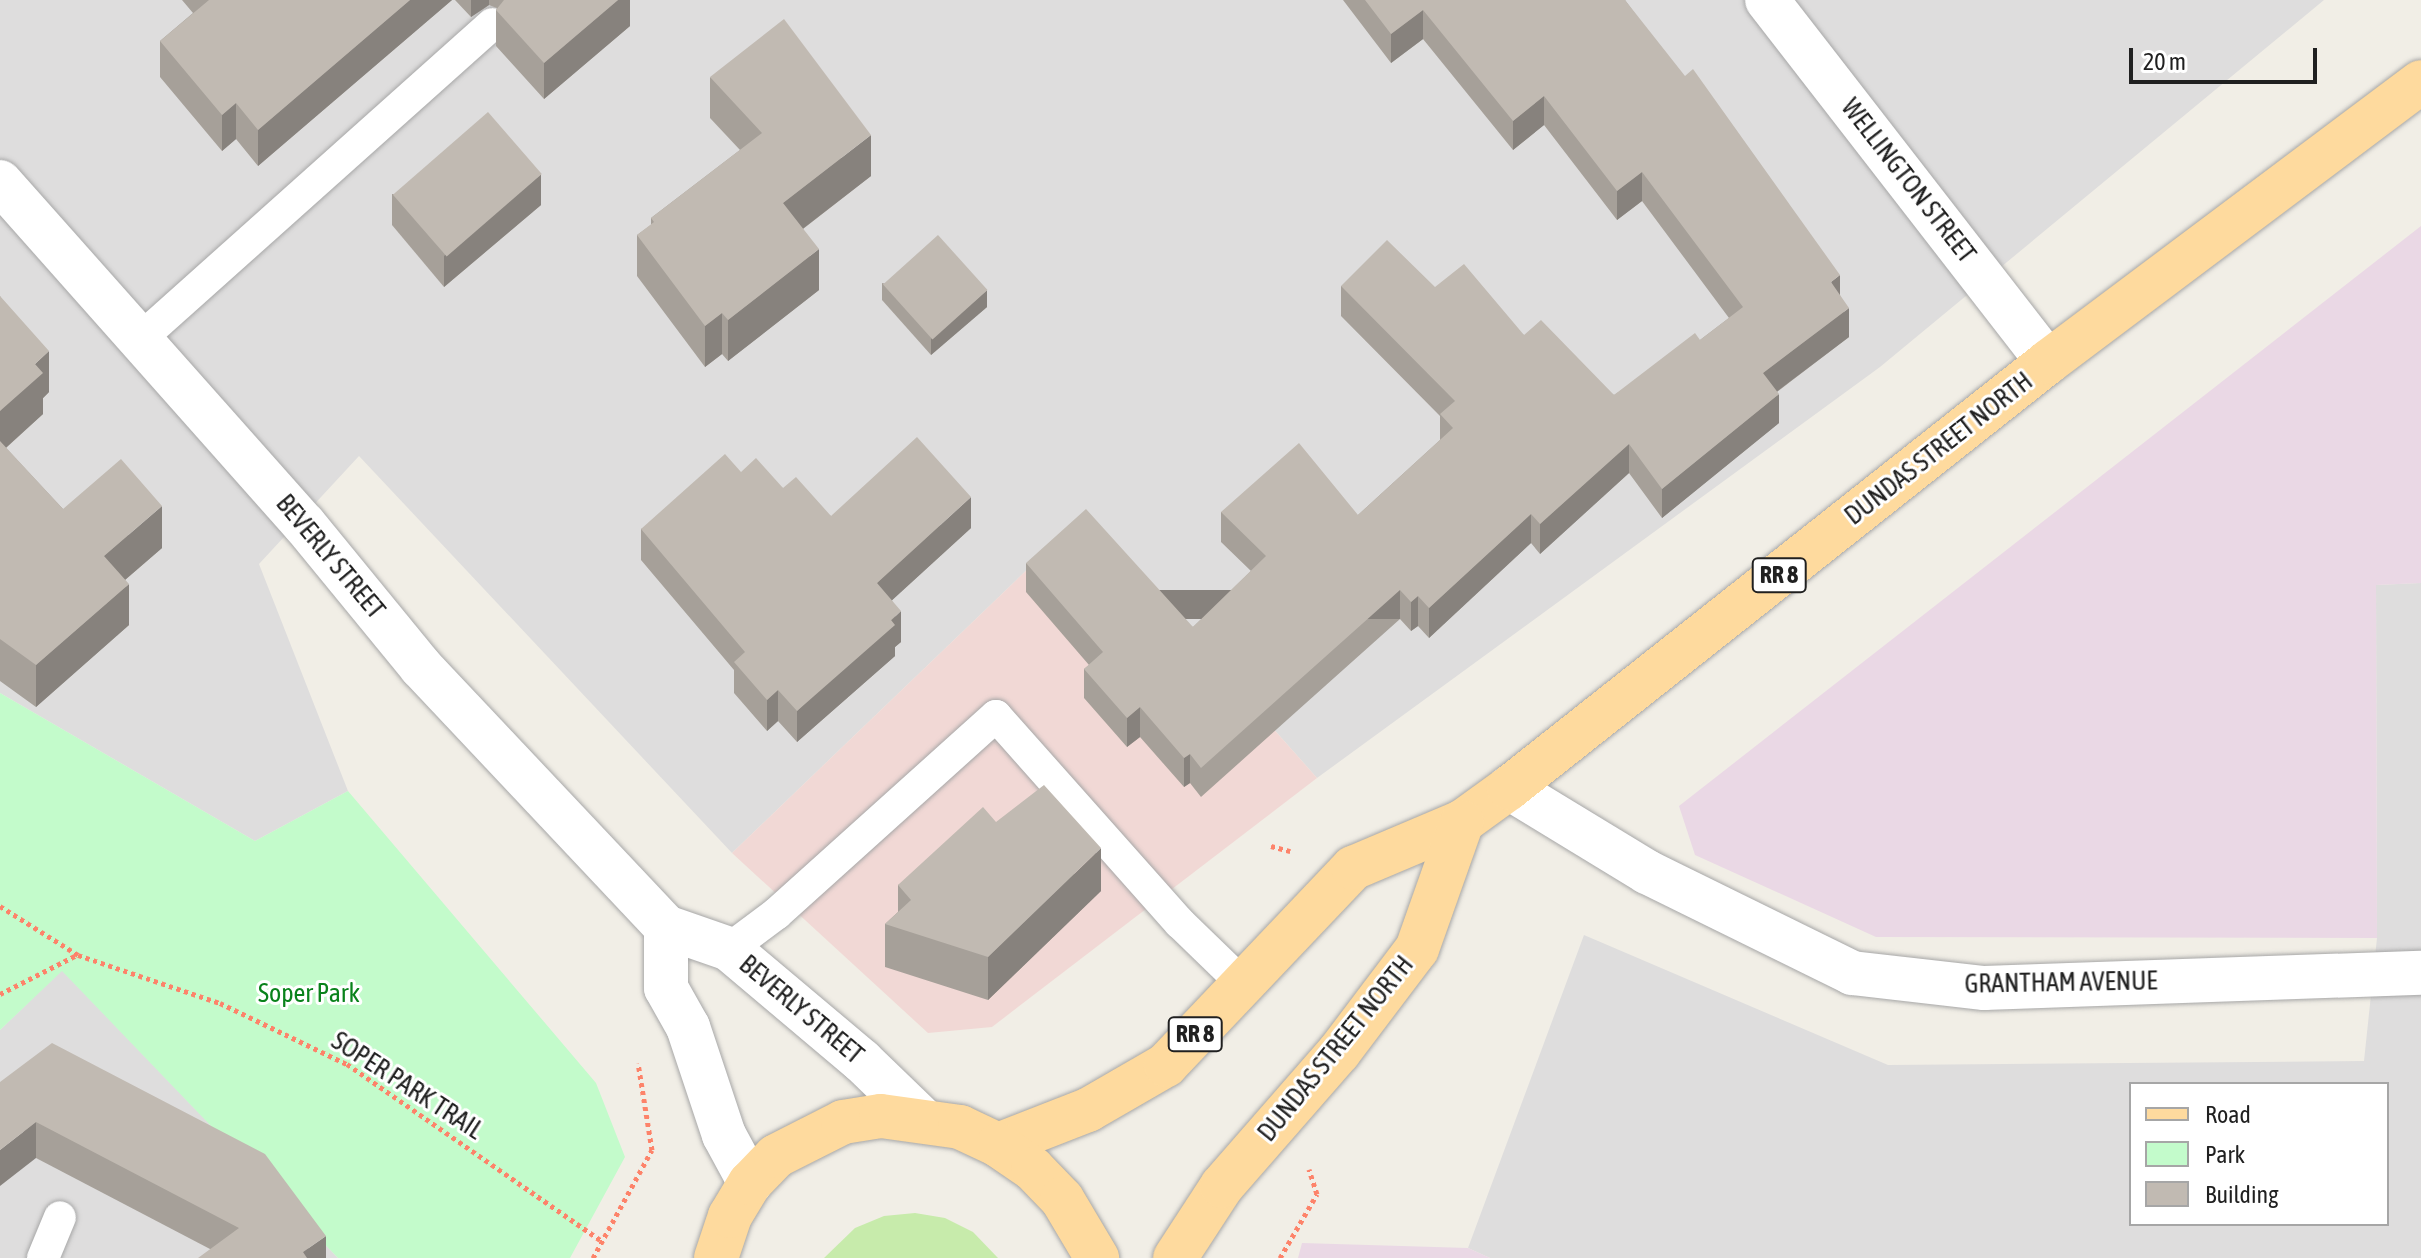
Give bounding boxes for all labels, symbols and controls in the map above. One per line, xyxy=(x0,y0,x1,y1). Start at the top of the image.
scale bar xyxy=(2133,32,2321,82)
text: 20 m xyxy=(2143,48,2186,75)
street label: WELLINGTON STREET xyxy=(1834,93,1982,269)
street label: DUNDAS STREET NORTH xyxy=(1839,366,2039,532)
street label: BEVERLY STREET xyxy=(269,489,391,625)
road number: RR 8 xyxy=(1751,555,1807,595)
street label: BEVERLY STREET xyxy=(733,949,869,1071)
street label: DUNDAS STREET NORTH xyxy=(1252,950,1420,1148)
street label: GRANTHAM AVENUE xyxy=(1964,966,2158,1000)
park label: Soper Park xyxy=(258,978,360,1010)
road number: RR 8 xyxy=(1167,1014,1223,1054)
street label: SOPER PARK TRAIL xyxy=(326,1026,488,1146)
legend xyxy=(2129,1082,2389,1226)
text: Road xyxy=(2205,1101,2251,1128)
text: Park xyxy=(2205,1141,2245,1168)
text: Building xyxy=(2205,1181,2278,1208)

